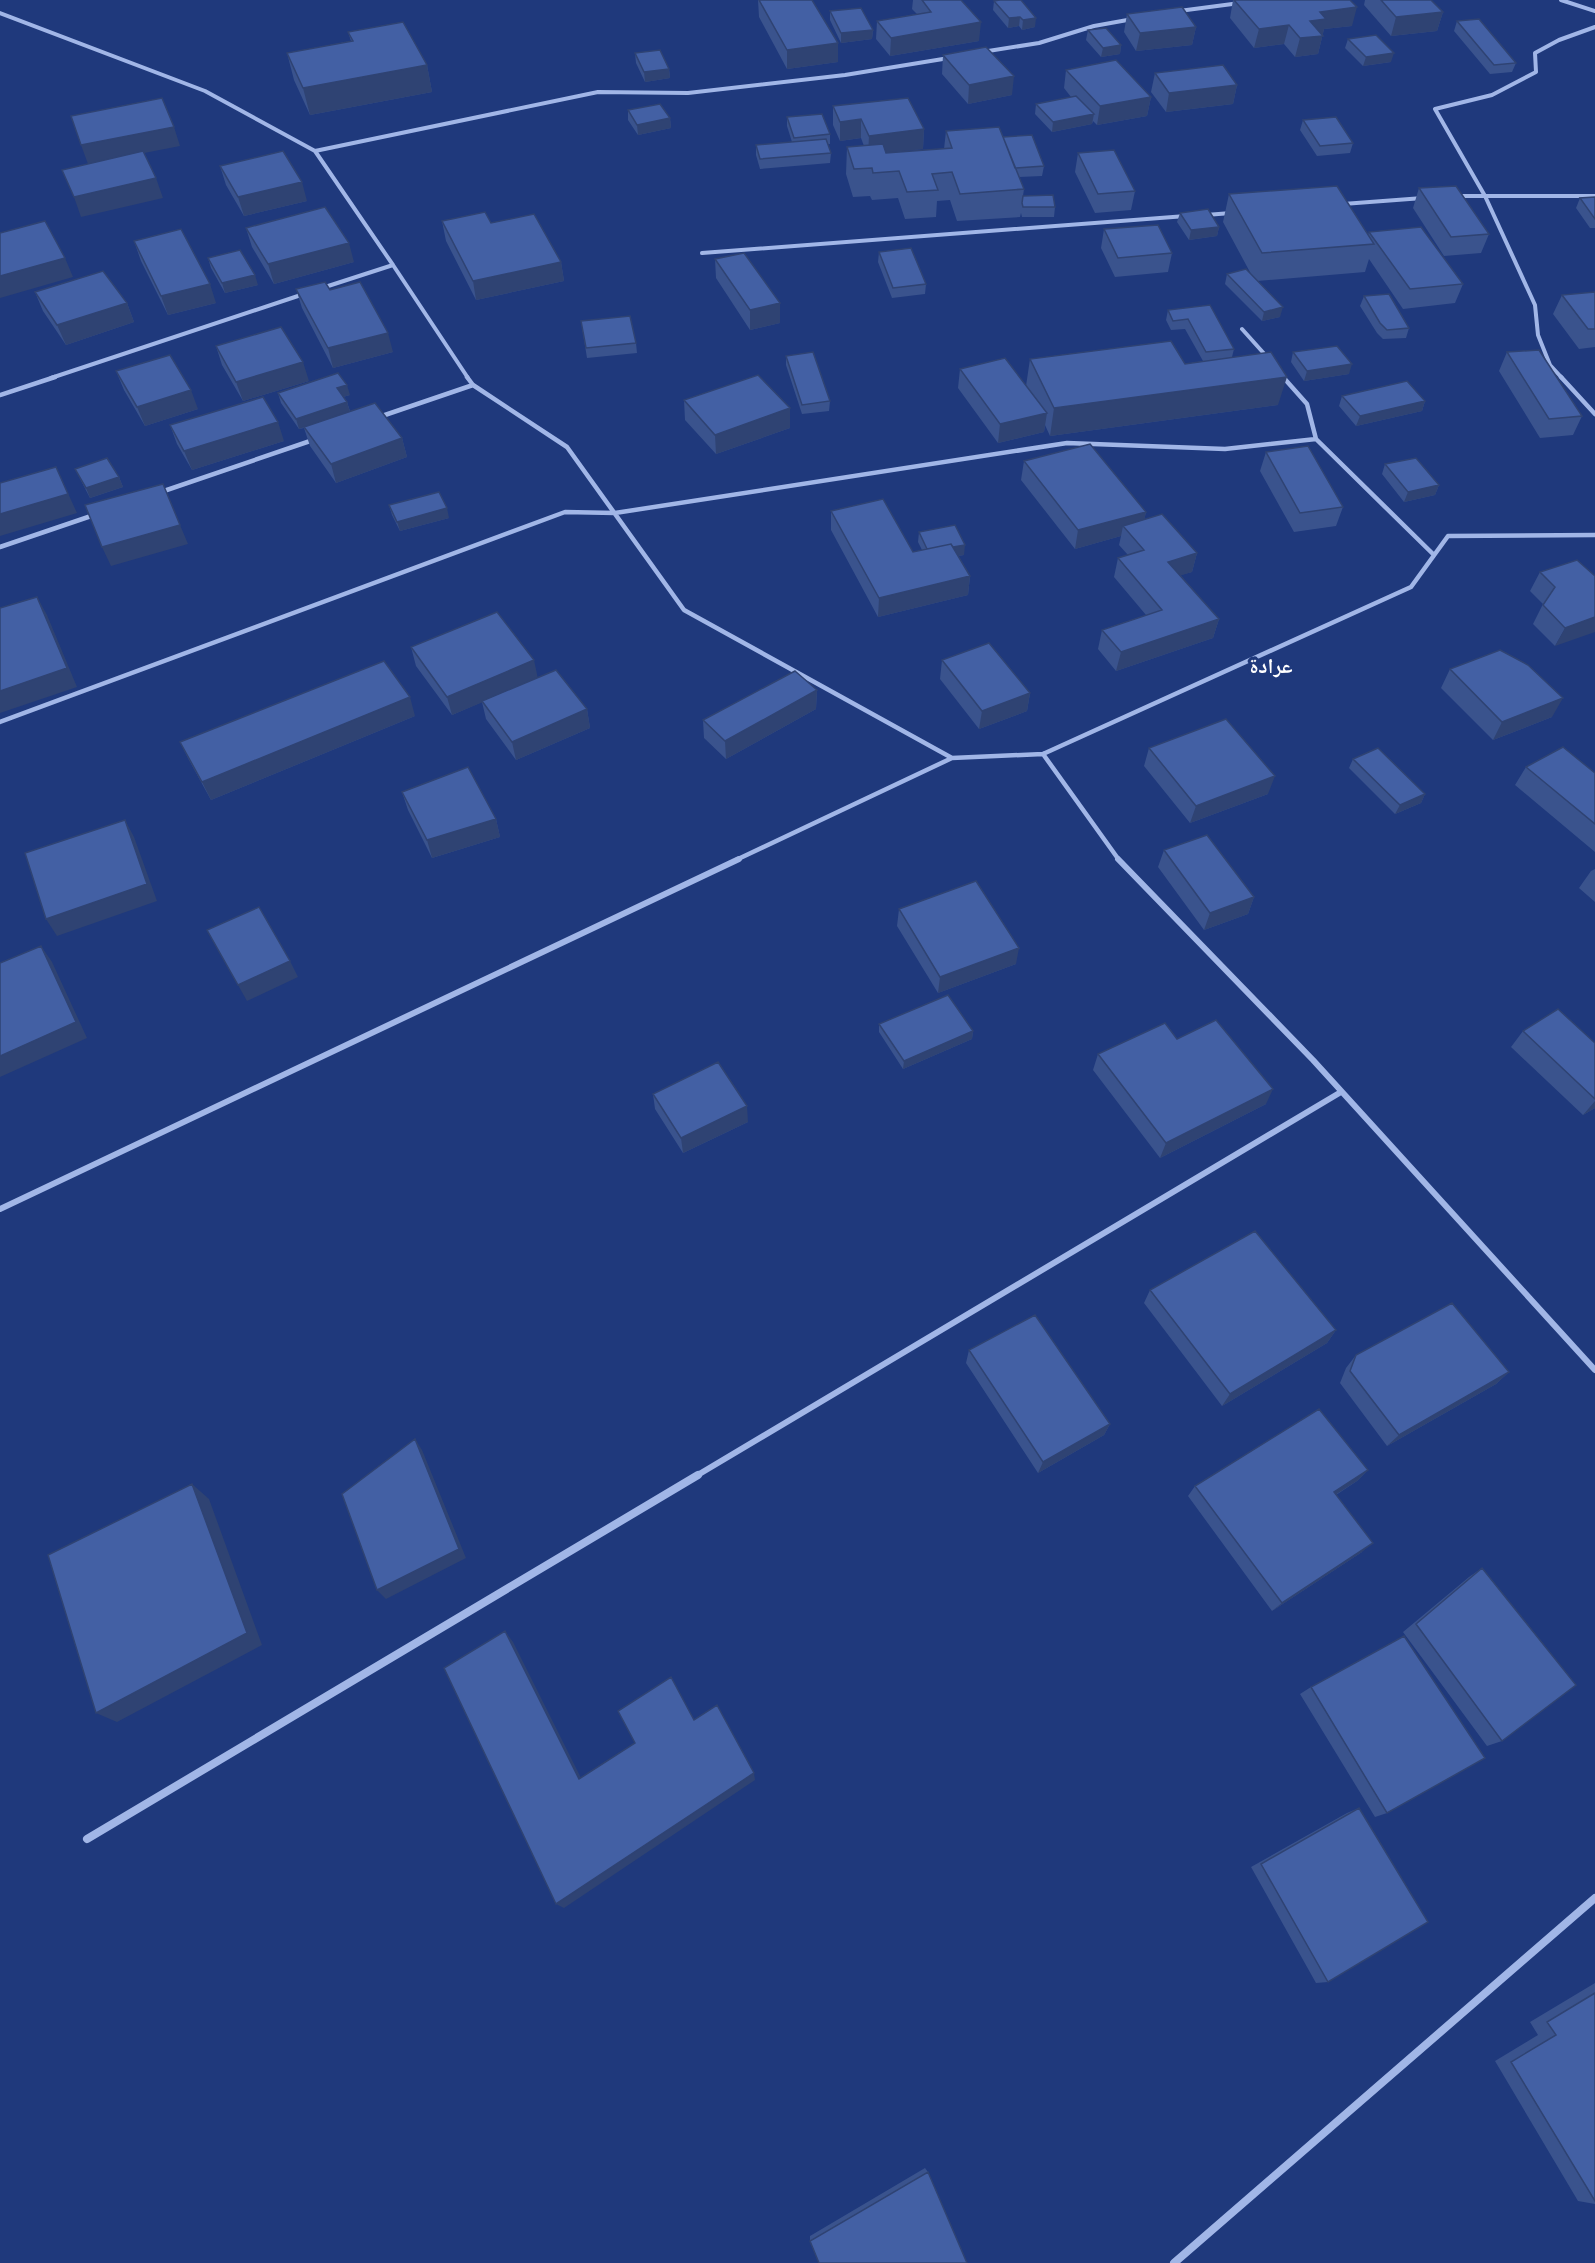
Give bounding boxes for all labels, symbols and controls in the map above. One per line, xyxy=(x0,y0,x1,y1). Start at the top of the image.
district label: عرادة xyxy=(1249,654,1293,678)

